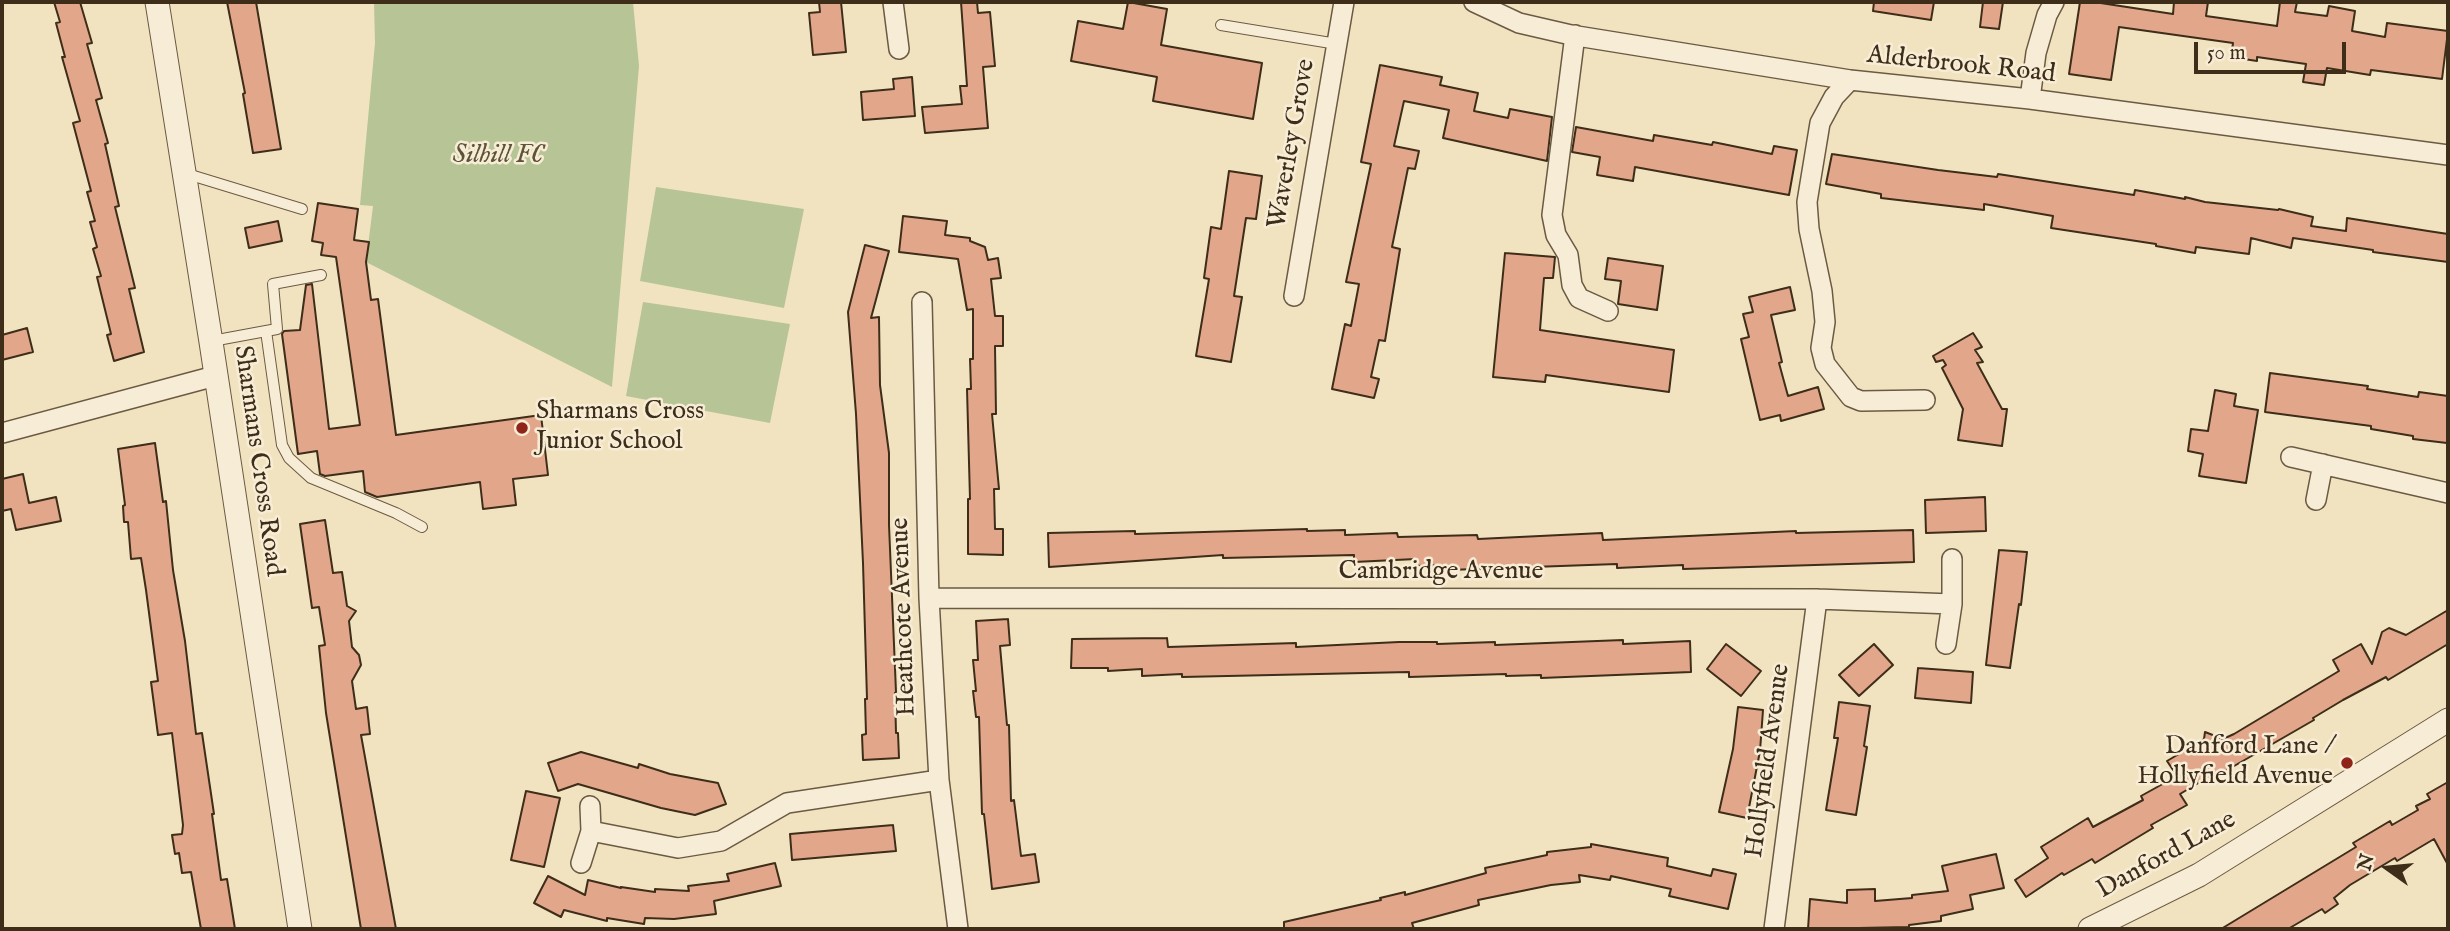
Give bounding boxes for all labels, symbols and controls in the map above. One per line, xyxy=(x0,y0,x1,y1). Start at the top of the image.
scale bar xyxy=(2198,28,2350,72)
text: 50 m xyxy=(2207,40,2246,67)
street label: Alderbrook Road xyxy=(1865,41,2057,91)
street label: Waverley Grove xyxy=(1263,57,1323,231)
park label: Silhill FC xyxy=(453,141,543,173)
street label: Sharmans Cross Road xyxy=(225,344,289,578)
place label: Sharmans Cross Junior School xyxy=(536,397,704,458)
marker: Sharmans Cross Junior School xyxy=(514,420,530,436)
street label: Heathcote Avenue xyxy=(886,517,924,717)
street label: Cambridge Avenue xyxy=(1338,557,1544,589)
street label: Hollyfield Avenue xyxy=(1740,662,1798,860)
place label: Danford Lane / Hollyfield Avenue xyxy=(2137,732,2333,794)
marker: Danford Lane / Hollyfield Avenue xyxy=(2339,755,2355,771)
street label: Danford Lane xyxy=(2092,805,2242,907)
north arrow xyxy=(2352,833,2422,903)
text: N xyxy=(2353,852,2380,874)

